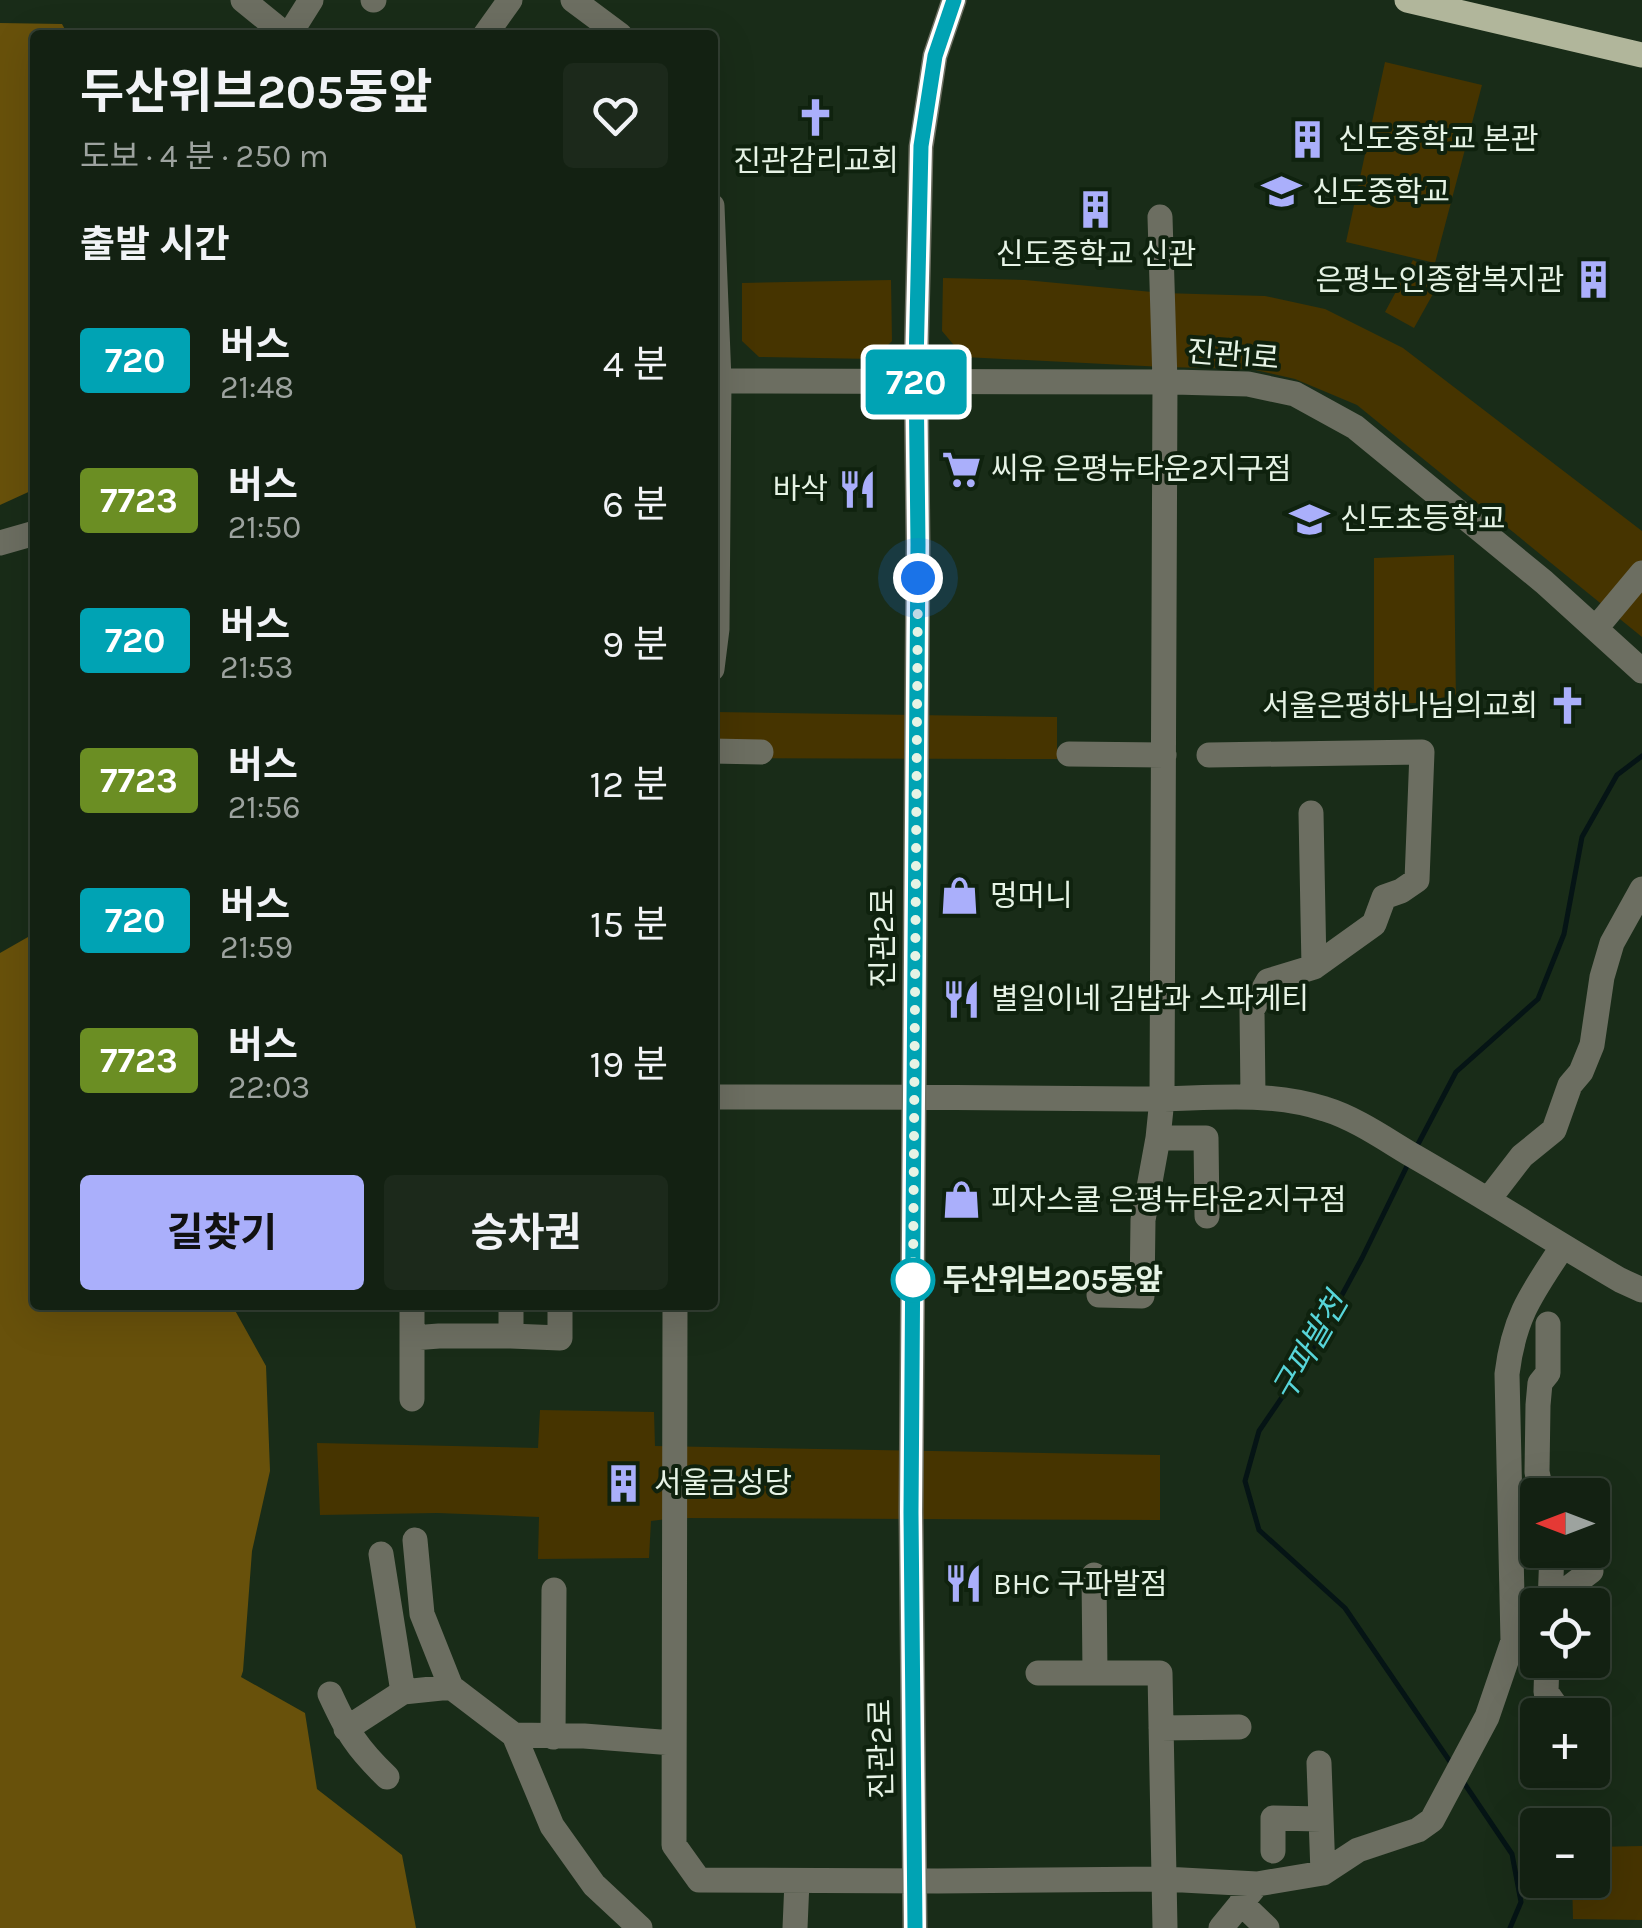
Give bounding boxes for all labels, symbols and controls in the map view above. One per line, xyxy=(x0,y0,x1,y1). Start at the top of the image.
button: heart xyxy=(563,63,668,168)
text: 두산위브205동앞 xyxy=(80,64,432,120)
church icon: 진관감리교회 xyxy=(795,96,837,138)
building icon: 신도중학교 본관 xyxy=(1287,118,1329,160)
place label: 신도중학교 본관 xyxy=(1338,121,1538,157)
text: 도보 · 4 분 · 250 m xyxy=(80,138,329,175)
place label: 진관감리교회 xyxy=(733,143,899,179)
school or university icon: 신도중학교 xyxy=(1261,171,1303,213)
place label: 신도중학교 xyxy=(1312,174,1450,210)
building icon: 신도중학교 신관 xyxy=(1075,189,1117,231)
text: 출발 시간 xyxy=(80,222,229,267)
place label: 신도중학교 신관 xyxy=(996,236,1196,272)
building icon: 은평노인종합복지관 xyxy=(1573,259,1615,301)
place label: 은평노인종합복지관 xyxy=(1316,262,1564,298)
text: 버스 xyxy=(220,323,290,368)
street label: 진관1로 xyxy=(1185,333,1281,377)
text: 720 xyxy=(105,340,165,381)
text: 4 분 xyxy=(603,342,668,387)
line badge: 720 xyxy=(858,350,974,414)
text: 720 xyxy=(886,362,946,403)
text: 21:48 xyxy=(220,369,294,406)
supermarket icon: 씨유 은평뉴타운2지구점 xyxy=(940,448,982,490)
place label: 씨유 은평뉴타운2지구점 xyxy=(991,451,1292,487)
text: 버스 xyxy=(228,463,298,508)
restaurant icon: 바삭 xyxy=(837,468,879,510)
place label: 바삭 xyxy=(773,471,828,507)
text: 7723 xyxy=(100,480,178,521)
text: 6 분 xyxy=(602,482,668,527)
school or university icon: 신도초등학교 xyxy=(1289,498,1331,540)
place label: 신도초등학교 xyxy=(1340,501,1506,537)
text: 21:50 xyxy=(228,509,301,546)
your location xyxy=(893,553,943,603)
text: 버스 xyxy=(220,603,290,648)
text: 720 xyxy=(105,620,165,661)
text: 9 분 xyxy=(602,622,668,667)
text: 21:53 xyxy=(220,649,293,686)
church icon: 서울은평하나님의교회 xyxy=(1547,685,1589,727)
place label: 서울은평하나님의교회 xyxy=(1262,688,1538,724)
text: 버스 xyxy=(228,743,298,788)
text: 7723 xyxy=(100,760,178,801)
text: 12 분 xyxy=(589,762,668,807)
text: 21:56 xyxy=(228,789,301,826)
shop icon: 멍머니 xyxy=(939,875,981,917)
place label: 멍머니 xyxy=(990,878,1073,914)
text: 버스 xyxy=(220,883,290,928)
street label: 진관2로 xyxy=(865,888,901,988)
text: 720 xyxy=(105,900,165,941)
text: 15 분 xyxy=(590,902,668,947)
text: 21:59 xyxy=(220,929,293,966)
restaurant icon: 별일이네 김밥과 스파게티 xyxy=(940,978,982,1020)
place label: 별일이네 김밥과 스파게티 xyxy=(991,981,1309,1017)
text: 버스 xyxy=(228,1023,298,1068)
text: 7723 xyxy=(100,1040,178,1081)
text: 19 분 xyxy=(589,1042,668,1087)
text: 22:03 xyxy=(228,1069,310,1106)
button: 길찾기 xyxy=(80,1175,364,1290)
button: 승차권 xyxy=(384,1175,668,1290)
shop icon: 피자스쿨 은평뉴타운2지구점 xyxy=(940,1179,982,1221)
place label: 피자스쿨 은평뉴타운2지구점 xyxy=(991,1182,1347,1218)
marker: 두산위브205동앞 xyxy=(892,1259,934,1301)
place label: 두산위브205동앞 xyxy=(943,1262,1163,1298)
water label: 구파발천 xyxy=(1265,1284,1357,1407)
building icon: 서울금성당 xyxy=(603,1462,645,1504)
place label: 서울금성당 xyxy=(654,1465,792,1501)
north arrow xyxy=(1520,1478,1610,1568)
map controls xyxy=(1520,1478,1610,1898)
restaurant icon: BHC 구파발점 xyxy=(942,1563,984,1605)
place label: BHC 구파발점 xyxy=(993,1566,1168,1602)
button: locate xyxy=(1520,1588,1610,1678)
button: + xyxy=(1520,1698,1610,1788)
street label: 진관2로 xyxy=(862,1699,900,1799)
button: − xyxy=(1520,1808,1610,1898)

